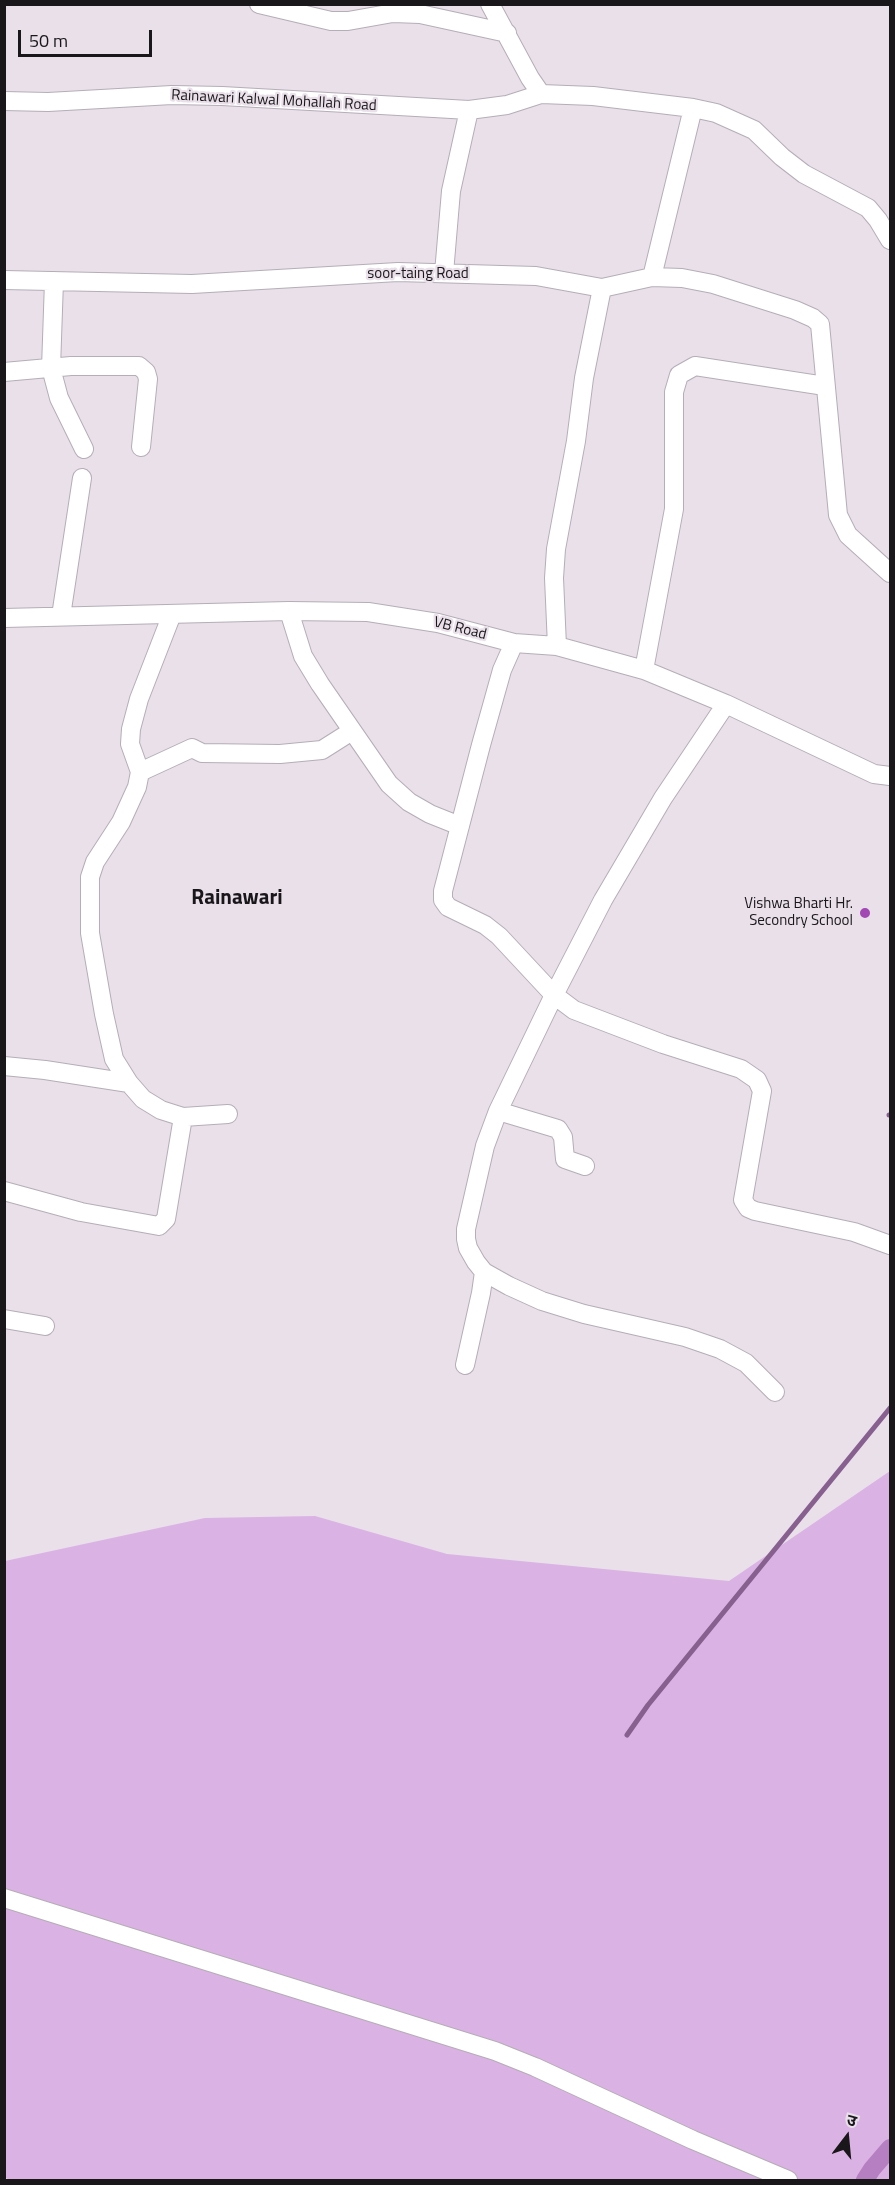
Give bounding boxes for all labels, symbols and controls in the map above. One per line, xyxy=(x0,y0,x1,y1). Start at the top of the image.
scale bar xyxy=(21,18,154,56)
text: 50 m xyxy=(29,27,68,54)
street label: Rainawari Kalwal Mohallah Road xyxy=(171,87,377,115)
street label: soor-taing Road xyxy=(367,265,469,283)
street label: VB Road xyxy=(432,614,488,644)
district label: Rainawari xyxy=(191,886,283,912)
place label: Vishwa Bharti Hr. Secondry School xyxy=(744,895,853,930)
marker: Vishwa Bharti Hr. Secondry School xyxy=(858,906,872,920)
north arrow xyxy=(817,2107,877,2167)
text: उ xyxy=(844,2107,860,2133)

